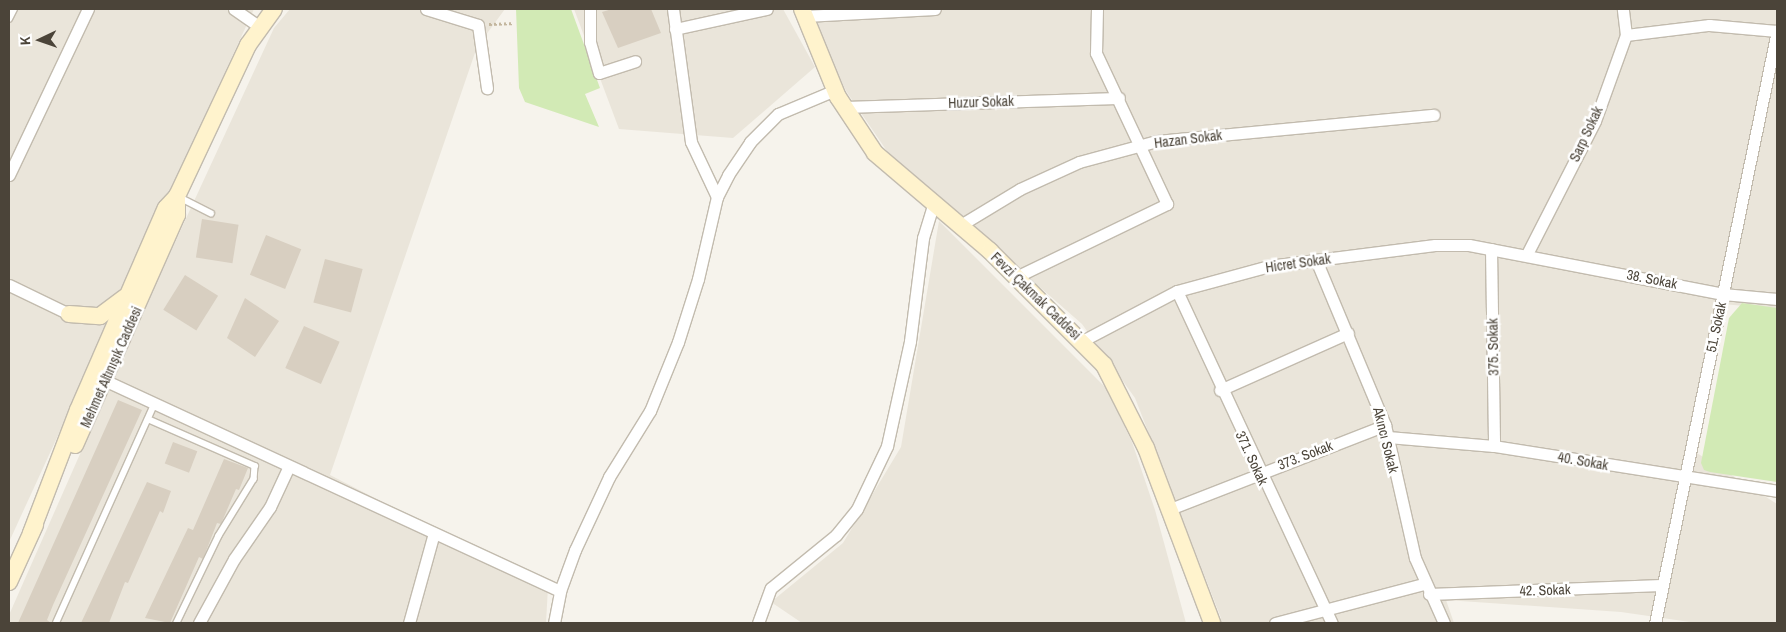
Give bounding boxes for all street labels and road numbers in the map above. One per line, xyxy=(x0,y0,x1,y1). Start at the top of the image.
street label: Huzur Sokak xyxy=(948,92,1014,112)
street label: Sarp Sokak xyxy=(1566,104,1606,164)
street label: Hazan Sokak xyxy=(1153,127,1223,151)
street label: Fevzi Çakmak Caddesi xyxy=(987,249,1085,343)
street label: Hicret Sokak xyxy=(1264,250,1332,276)
street label: 38. Sokak xyxy=(1625,266,1679,292)
street label: 51. Sokak xyxy=(1702,300,1730,354)
street label: Mehmet Altınışık Caddesi xyxy=(77,304,145,430)
street label: 375. Sokak xyxy=(1484,318,1502,376)
street label: Akıncı Sokak xyxy=(1370,405,1402,475)
street label: 371. Sokak xyxy=(1232,428,1272,488)
street label: 373. Sokak xyxy=(1275,437,1335,473)
street label: 40. Sokak xyxy=(1556,448,1610,474)
street label: 42. Sokak xyxy=(1519,581,1571,599)

